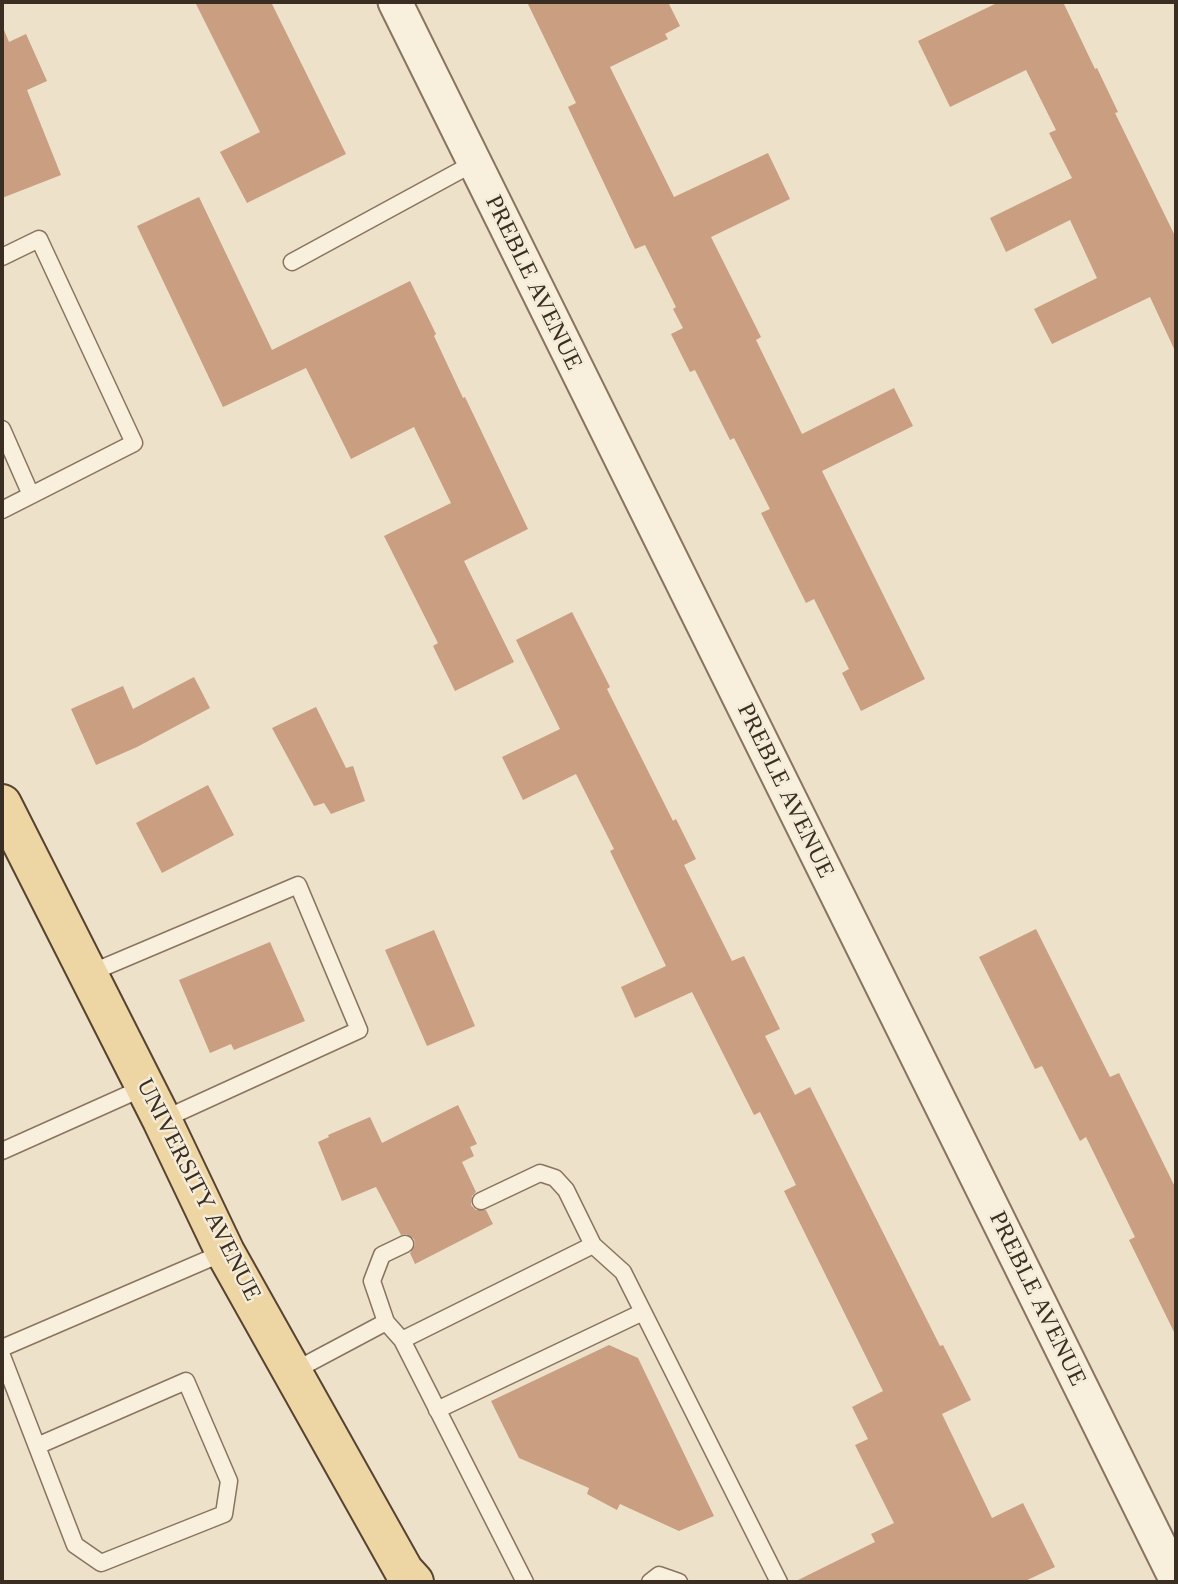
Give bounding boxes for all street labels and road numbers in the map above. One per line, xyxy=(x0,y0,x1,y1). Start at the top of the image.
street label: PREBLE AVENUE xyxy=(478,191,588,375)
street label: PREBLE AVENUE xyxy=(730,699,840,883)
street label: UNIVERSITY AVENUE xyxy=(129,1074,267,1306)
street label: PREBLE AVENUE xyxy=(982,1207,1092,1391)

